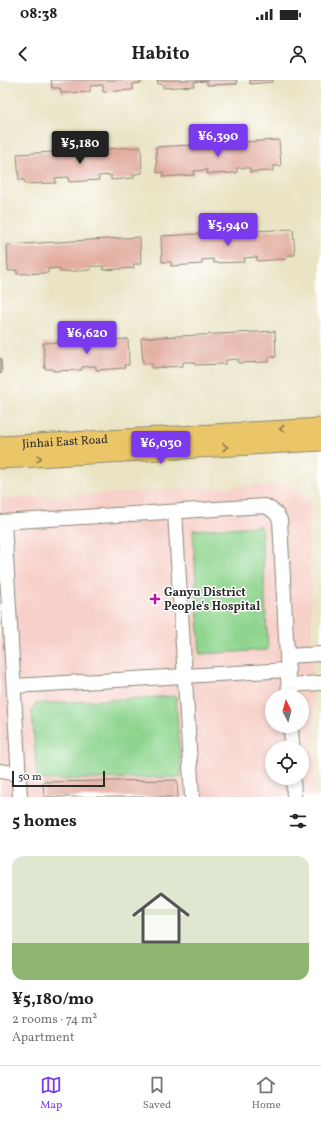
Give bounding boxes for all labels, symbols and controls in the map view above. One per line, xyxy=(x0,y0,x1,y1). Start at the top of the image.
text: 08:38 xyxy=(20,4,58,25)
text: Habito xyxy=(132,42,189,67)
icon: back xyxy=(12,43,34,65)
icon: person xyxy=(287,43,309,65)
pin: ¥6,390 xyxy=(185,124,251,158)
text: ¥6,390 xyxy=(198,128,238,146)
pin: ¥5,180 xyxy=(47,131,113,165)
text: ¥5,180 xyxy=(61,135,99,153)
pin: ¥5,940 xyxy=(195,213,261,247)
text: ¥5,940 xyxy=(208,217,248,235)
pin: ¥6,620 xyxy=(54,321,120,355)
text: ¥6,620 xyxy=(67,325,107,343)
one-way arrow xyxy=(279,424,285,433)
pin: ¥6,030 xyxy=(128,431,194,465)
street label: Jinhai East Road xyxy=(22,432,109,453)
text: ¥6,030 xyxy=(140,435,182,453)
one-way arrow xyxy=(222,443,228,452)
one-way arrow xyxy=(36,453,42,462)
place label: Ganyu District People's Hospital xyxy=(164,585,260,615)
marker: Ganyu District People's Hospital xyxy=(149,593,161,605)
north arrow xyxy=(265,689,309,733)
map controls xyxy=(265,689,309,785)
button: locate xyxy=(265,741,309,785)
scale bar xyxy=(12,769,105,788)
text: 50 m xyxy=(18,770,42,785)
text: 5 homes xyxy=(12,810,77,833)
icon: filters xyxy=(287,810,309,832)
icon: home xyxy=(125,882,197,954)
text: ¥5,180/mo xyxy=(12,988,94,1011)
text: 2 rooms · 74 m² xyxy=(12,1011,97,1029)
text: Apartment xyxy=(12,1029,75,1047)
tab: Map xyxy=(40,1074,62,1113)
tab: Saved xyxy=(143,1074,171,1113)
tab: Home xyxy=(252,1074,281,1113)

